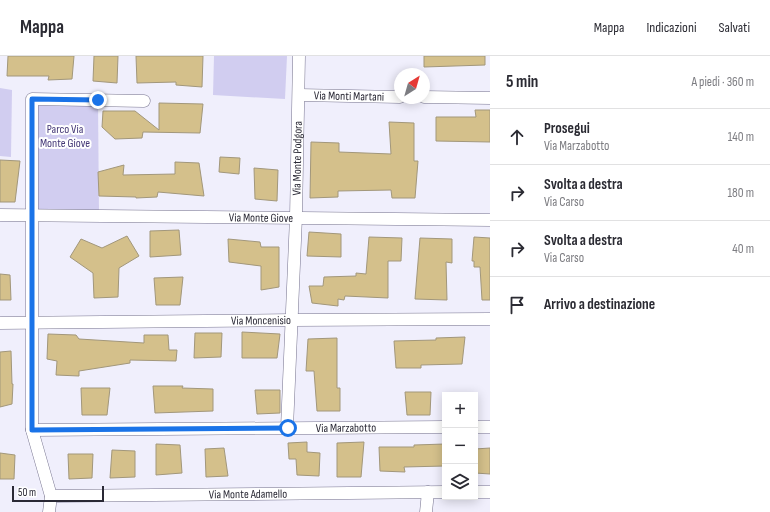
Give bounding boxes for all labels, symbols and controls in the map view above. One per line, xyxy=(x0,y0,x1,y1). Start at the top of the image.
text: Mappa xyxy=(20,16,64,39)
text: Mappa xyxy=(594,19,624,36)
text: Indicazioni xyxy=(646,19,697,36)
text: Salvati xyxy=(719,19,750,36)
north arrow xyxy=(394,68,430,104)
text: 5 min xyxy=(506,72,538,92)
text: A piedi · 360 m xyxy=(691,74,754,90)
street label: Via Monti Martani xyxy=(314,88,384,104)
route end xyxy=(89,91,107,109)
text: Prosegui xyxy=(544,119,590,138)
street label: Via Monte Podgora xyxy=(289,120,305,196)
park label: Parco Via Monte Giove xyxy=(40,122,90,151)
icon: ahead xyxy=(506,126,528,148)
text: 140 m xyxy=(728,129,754,145)
text: Via Marzabotto xyxy=(544,138,609,154)
text: Svolta a destra xyxy=(544,175,623,194)
icon: right xyxy=(506,182,528,204)
text: 180 m xyxy=(728,185,754,201)
text: Via Carso xyxy=(544,194,584,210)
street label: Via Monte Giove xyxy=(229,210,293,225)
text: Svolta a destra xyxy=(544,231,623,250)
icon: right xyxy=(506,238,528,260)
text: 40 m xyxy=(732,241,754,257)
text: Via Carso xyxy=(544,250,584,266)
icon: arrive xyxy=(506,294,528,316)
text: Arrivo a destinazione xyxy=(544,295,655,314)
street label: Via Moncenisio xyxy=(231,313,291,328)
map controls xyxy=(442,392,478,500)
button: + xyxy=(442,392,478,428)
route start xyxy=(279,419,297,437)
street label: Via Marzabotto xyxy=(316,420,376,435)
button: − xyxy=(442,428,478,464)
button: layers xyxy=(442,464,478,500)
scale bar xyxy=(12,484,104,503)
text: 50 m xyxy=(18,486,36,499)
street label: Via Monte Adamello xyxy=(209,486,287,502)

